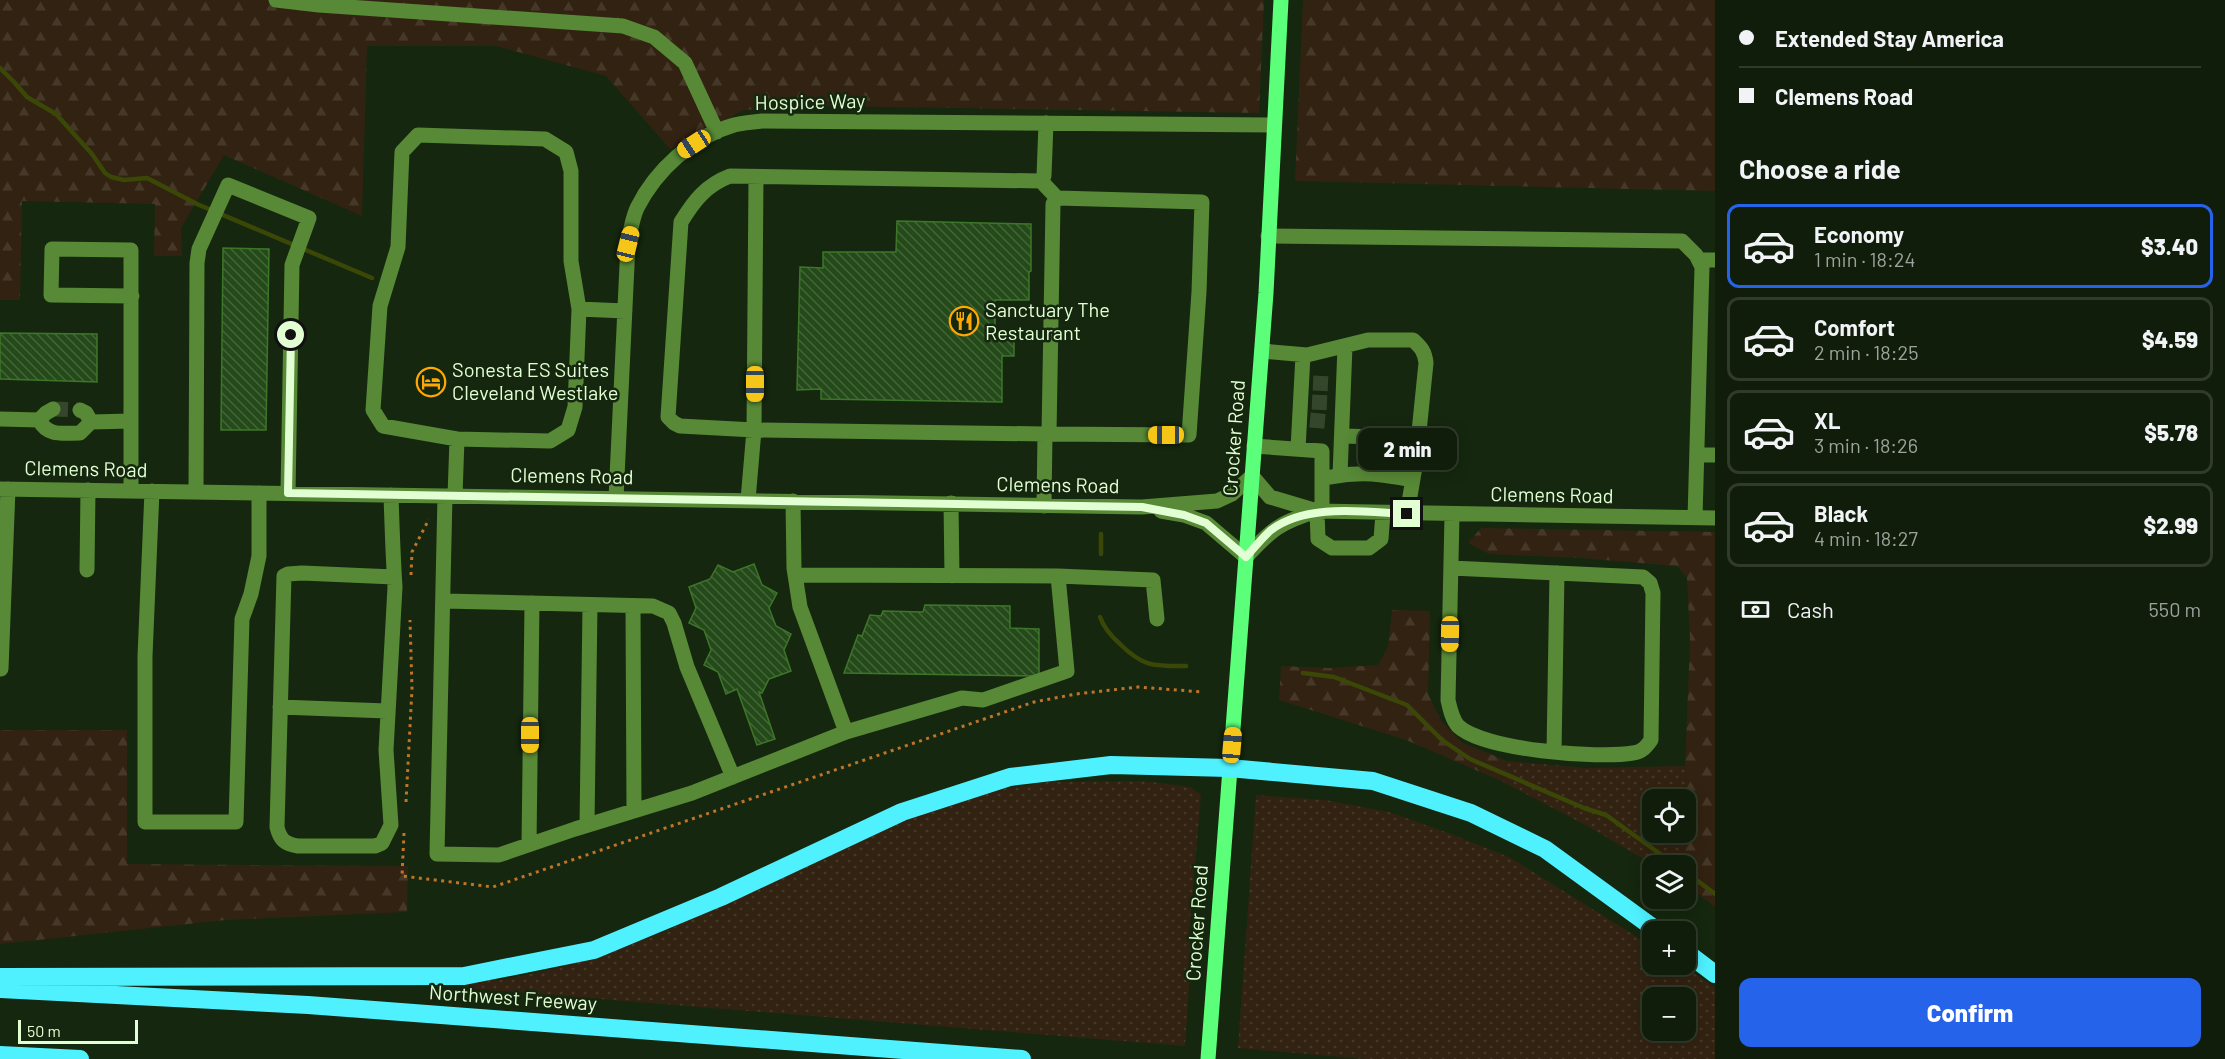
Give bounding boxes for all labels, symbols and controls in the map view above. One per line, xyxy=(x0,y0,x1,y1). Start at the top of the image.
text: Extended Stay America xyxy=(1775,25,2004,51)
text: Clemens Road xyxy=(1775,83,1913,109)
street label: Hospice Way xyxy=(754,88,866,114)
car xyxy=(674,127,714,161)
text: Choose a ride xyxy=(1739,152,1901,184)
icon: car xyxy=(1742,219,1796,273)
text: Economy xyxy=(1814,221,1904,247)
car xyxy=(615,224,641,264)
text: $3.40 xyxy=(2141,233,2198,259)
text: 1 min · 18:24 xyxy=(1814,247,1916,271)
place label: Sanctuary The Restaurant xyxy=(985,297,1110,344)
restaurant icon: Sanctuary The Restaurant xyxy=(948,305,980,337)
icon: car xyxy=(1742,312,1796,366)
text: Comfort xyxy=(1814,314,1895,340)
route start xyxy=(277,321,304,348)
text: $4.59 xyxy=(2142,326,2198,352)
text: 2 min · 18:25 xyxy=(1814,340,1919,364)
place label: Sonesta ES Suites Cleveland Westlake xyxy=(452,357,618,404)
hotel icon: Sonesta ES Suites Cleveland Westlake xyxy=(415,366,447,398)
car xyxy=(746,366,764,402)
street label: Crocker Road xyxy=(1217,379,1249,497)
icon: car xyxy=(1742,405,1796,459)
text: XL xyxy=(1814,407,1840,433)
text: $5.78 xyxy=(2144,419,2198,445)
car xyxy=(1148,426,1184,444)
callout: 2 min xyxy=(1358,427,1456,469)
text: 3 min · 18:26 xyxy=(1814,433,1918,457)
text: 2 min xyxy=(1383,437,1432,461)
street label: Clemens Road xyxy=(24,455,148,481)
street label: Clemens Road xyxy=(510,462,634,488)
street label: Clemens Road xyxy=(996,471,1120,497)
street label: Clemens Road xyxy=(1490,481,1614,507)
icon: car xyxy=(1742,498,1796,552)
route end xyxy=(1393,500,1420,527)
text: Black xyxy=(1814,500,1868,526)
text: $2.99 xyxy=(2143,512,2198,538)
text: 4 min · 18:27 xyxy=(1814,526,1918,550)
icon: cash xyxy=(1739,593,1772,626)
text: Cash xyxy=(1787,596,1834,622)
text: 550 m xyxy=(2149,597,2201,621)
car xyxy=(1441,616,1459,652)
car xyxy=(521,717,539,753)
car xyxy=(1221,726,1243,764)
map controls xyxy=(1642,789,1696,1041)
button: locate xyxy=(1642,789,1696,843)
button: layers xyxy=(1642,855,1696,909)
street label: Crocker Road xyxy=(1180,864,1212,982)
button: + xyxy=(1642,921,1696,975)
button: Confirm xyxy=(1739,978,2201,1047)
street label: Northwest Freeway xyxy=(428,979,598,1015)
button: − xyxy=(1642,987,1696,1041)
scale bar xyxy=(18,1017,138,1044)
text: 50 m xyxy=(27,1021,61,1040)

